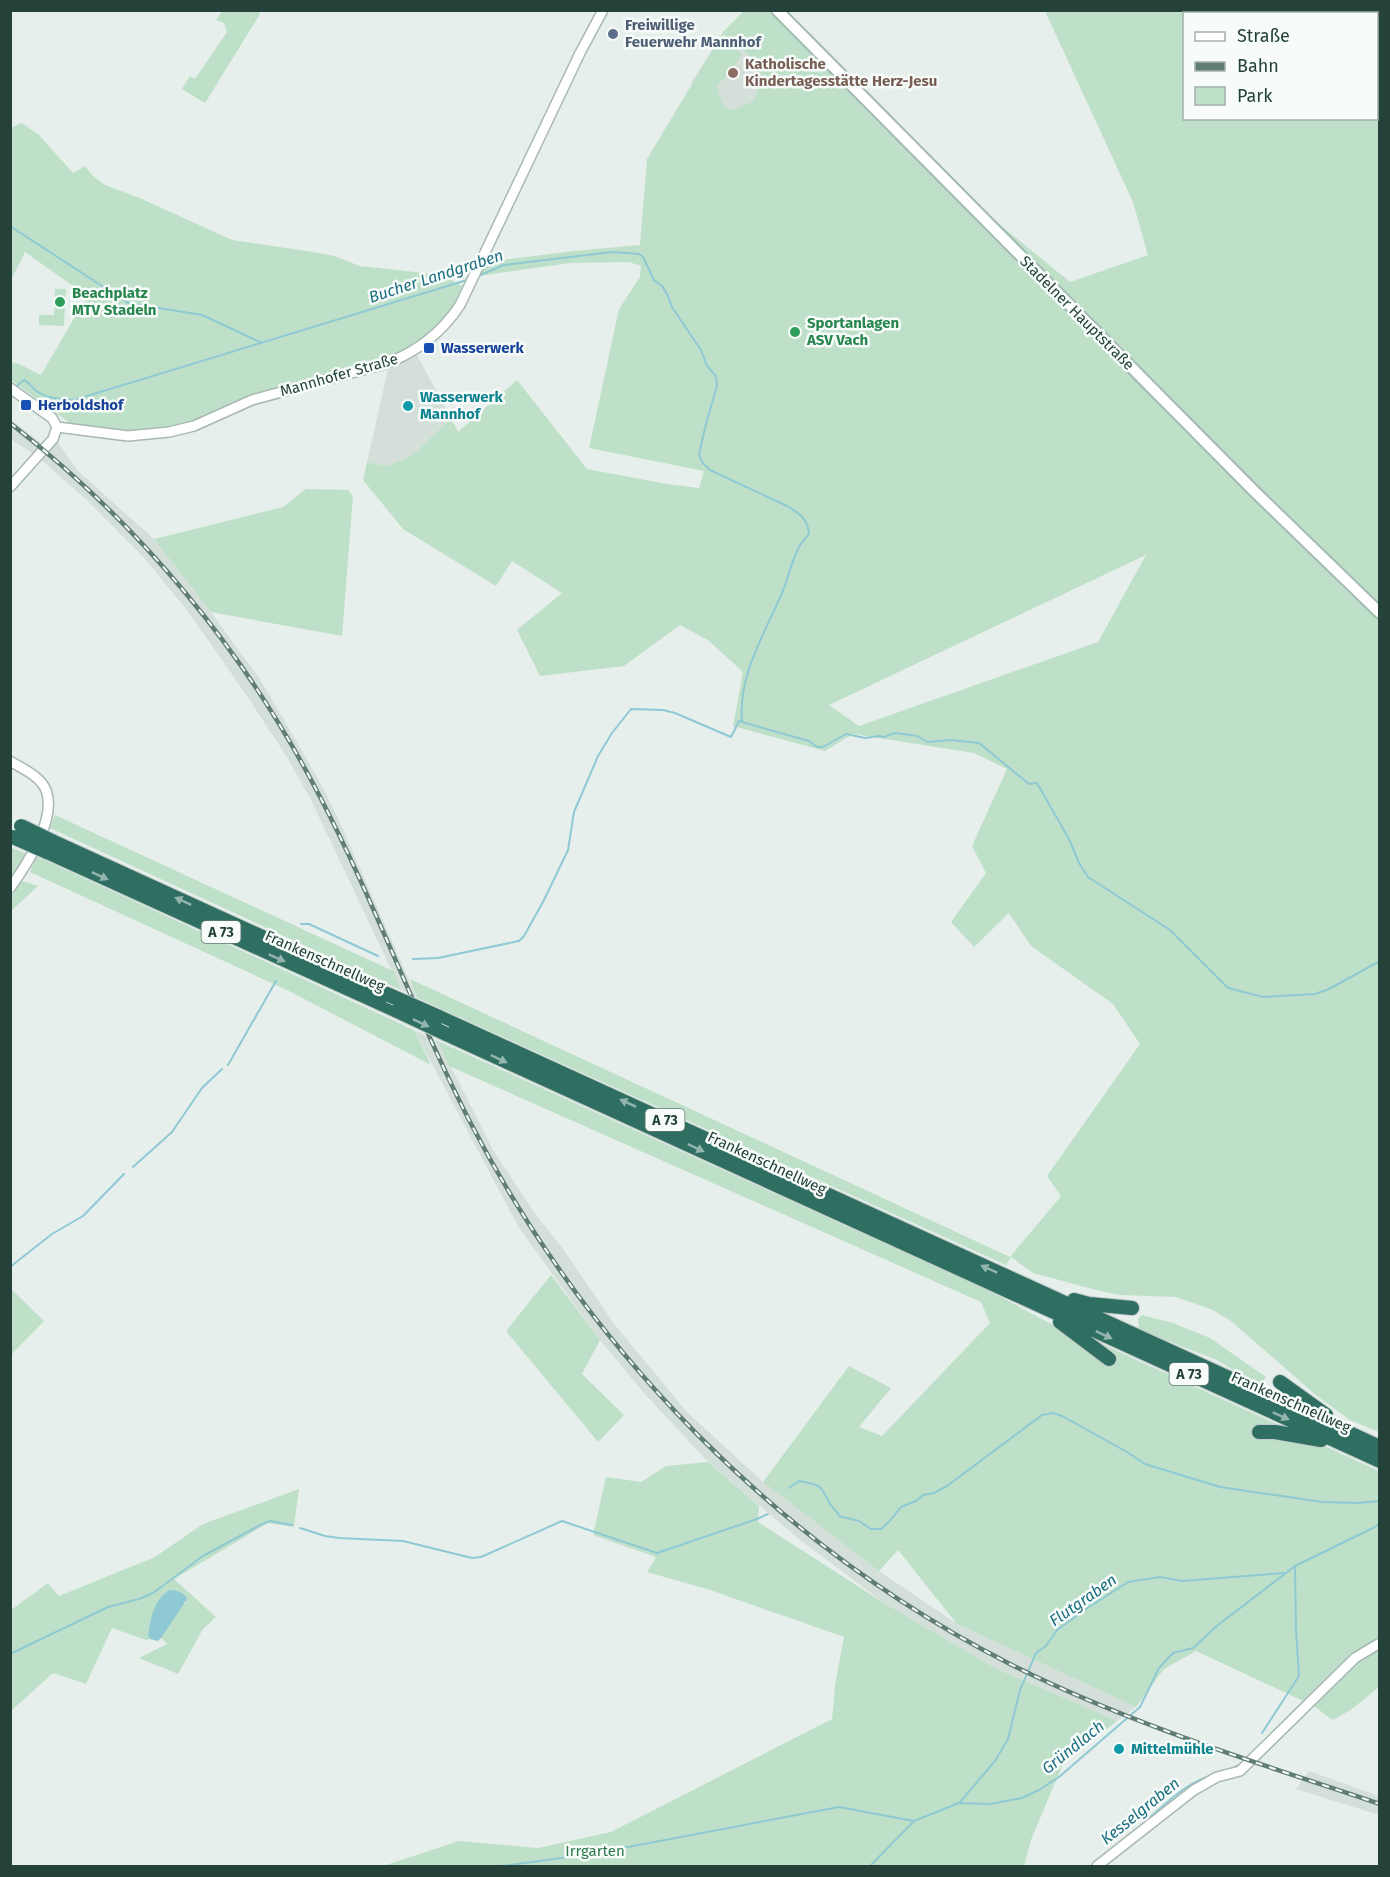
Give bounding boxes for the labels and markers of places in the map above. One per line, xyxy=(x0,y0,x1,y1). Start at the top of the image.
place label: Freiwillige Feuerwehr Mannhof xyxy=(625,16,762,51)
marker: Freiwillige Feuerwehr Mannhof xyxy=(606,27,620,41)
place label: Katholische Kindertagesstätte Herz-Jesu xyxy=(745,55,937,90)
marker: Katholische Kindertagesstätte Herz-Jesu xyxy=(726,66,740,80)
place label: Beachplatz MTV Stadeln xyxy=(72,284,157,319)
marker: Beachplatz MTV Stadeln xyxy=(53,295,67,309)
place label: Sportanlagen ASV Vach xyxy=(806,314,899,349)
marker: Sportanlagen ASV Vach xyxy=(788,325,802,339)
place label: Wasserwerk xyxy=(441,339,525,357)
marker: Wasserwerk xyxy=(422,341,436,355)
place label: Wasserwerk Mannhof xyxy=(420,388,504,423)
place label: Herboldshof xyxy=(38,396,125,414)
marker: Herboldshof xyxy=(19,398,33,412)
marker: Wasserwerk Mannhof xyxy=(401,399,415,413)
place label: Mittelmühle xyxy=(1131,1740,1214,1758)
marker: Mittelmühle xyxy=(1112,1742,1126,1756)

